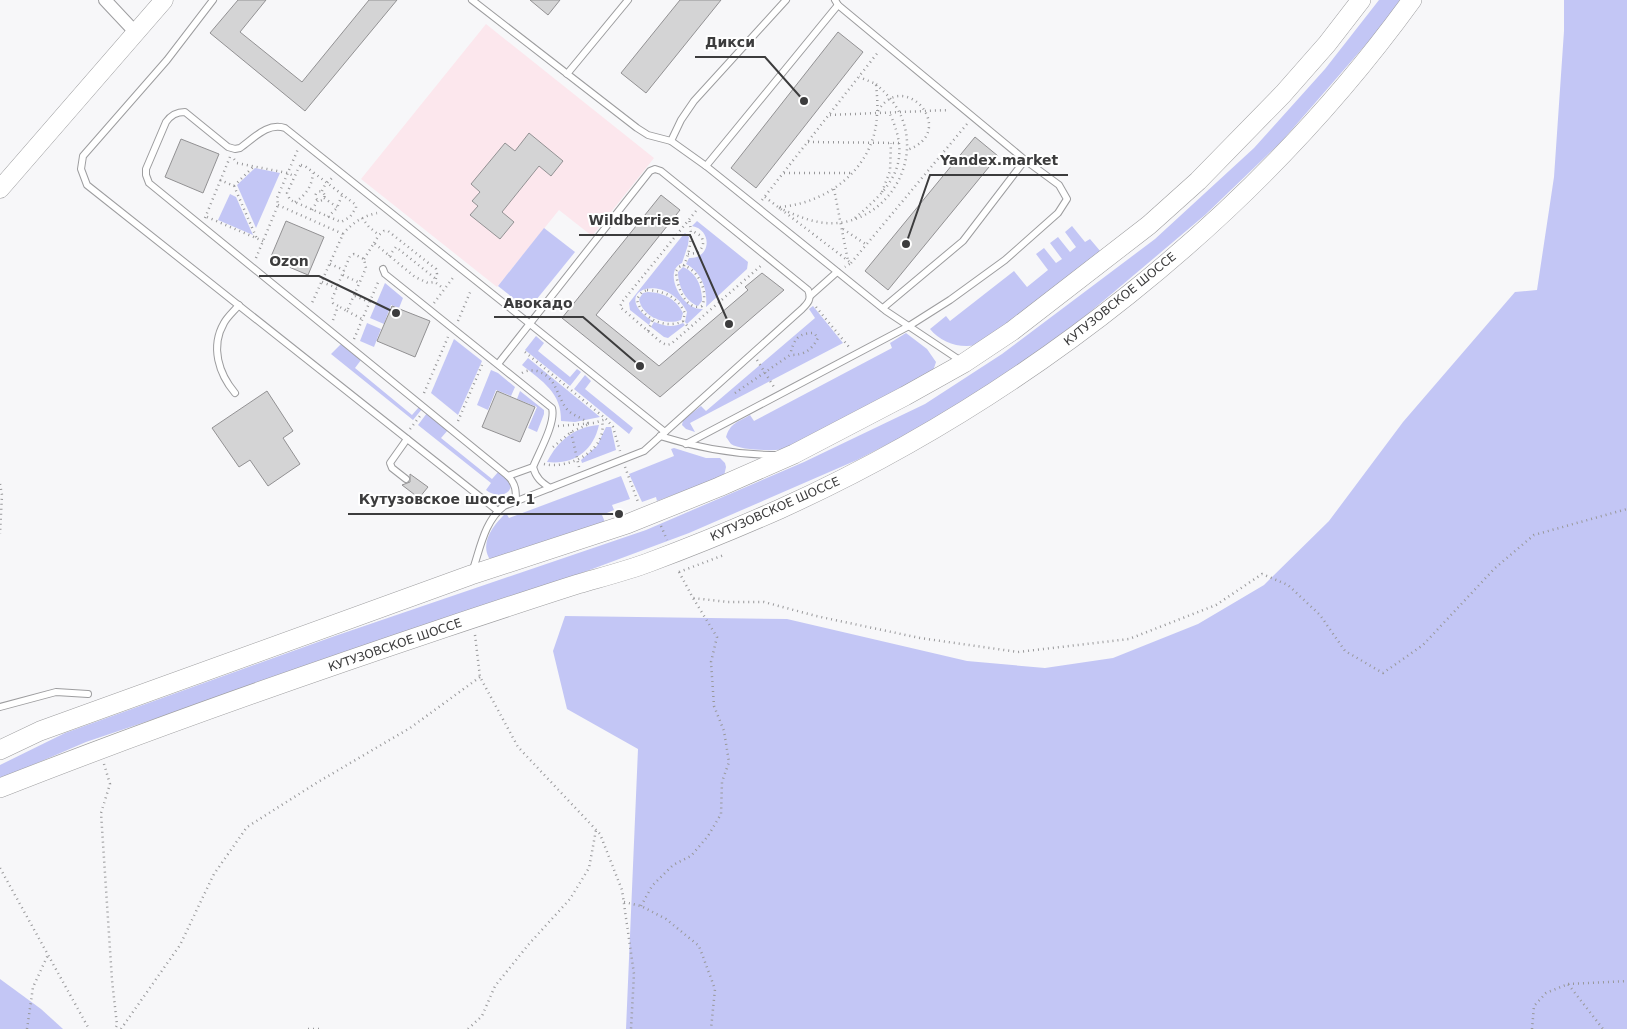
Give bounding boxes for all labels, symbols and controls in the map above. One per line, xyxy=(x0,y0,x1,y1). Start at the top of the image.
callout: Дикси xyxy=(695,28,765,57)
text: Дикси xyxy=(705,34,755,50)
callout: Yandex.market xyxy=(930,146,1068,175)
text: Yandex.market xyxy=(939,152,1058,168)
callout: Wildberries xyxy=(579,206,690,235)
text: Wildberries xyxy=(588,212,680,228)
callout: Ozon xyxy=(259,247,319,276)
street label: КУТУЗОВСКОЕ ШОССЕ xyxy=(1061,249,1179,349)
text: Ozon xyxy=(269,253,309,269)
callout: Авокадо xyxy=(494,288,583,317)
text: Авокадо xyxy=(503,295,573,311)
street label: КУТУЗОВСКОЕ ШОССЕ xyxy=(708,474,842,544)
callout: Кутузовское шоссе, 1 xyxy=(348,485,545,514)
text: Кутузовское шоссе, 1 xyxy=(359,491,535,507)
street label: КУТУЗОВСКОЕ ШОССЕ xyxy=(326,616,464,674)

